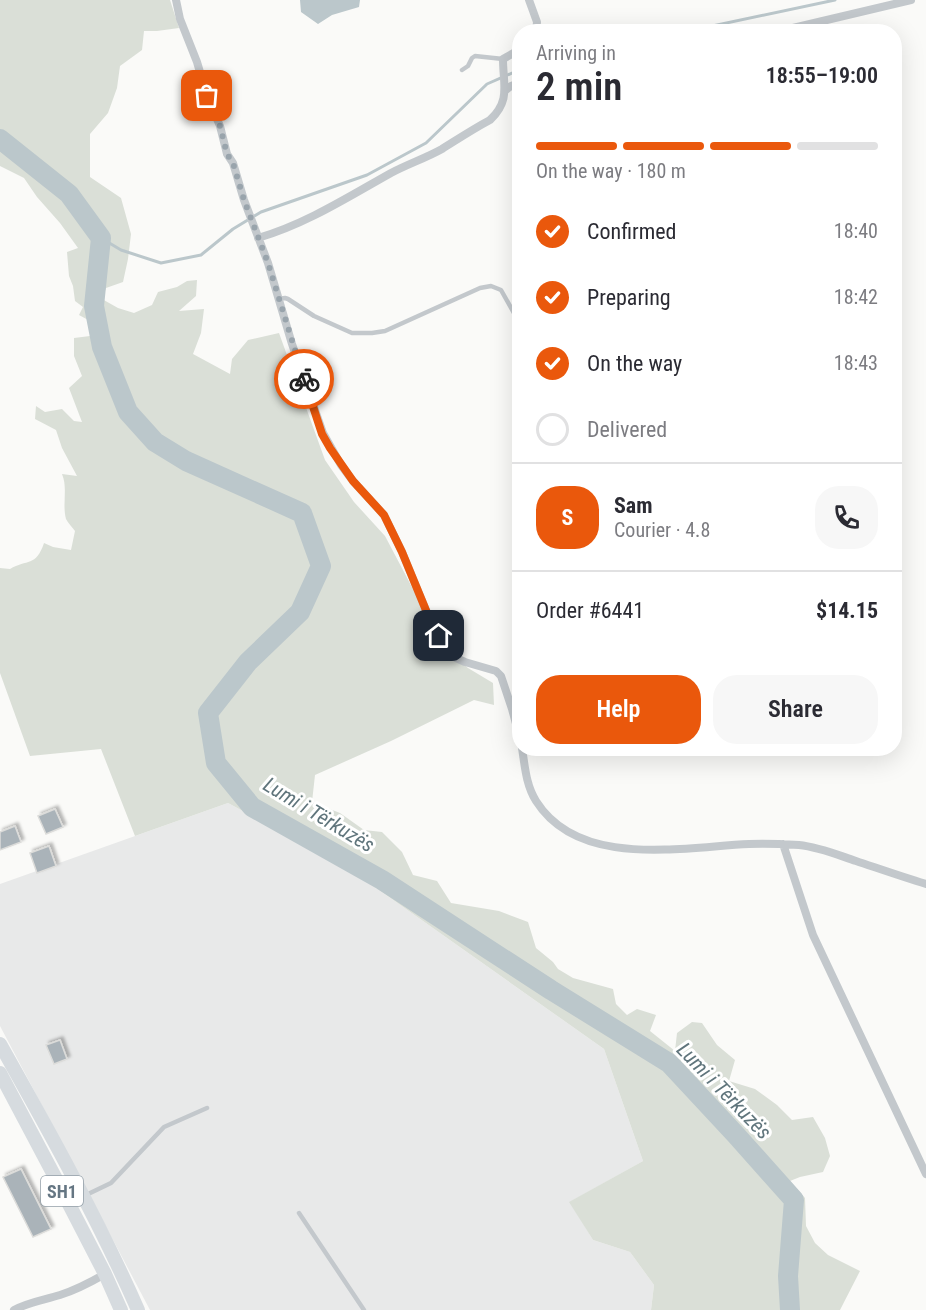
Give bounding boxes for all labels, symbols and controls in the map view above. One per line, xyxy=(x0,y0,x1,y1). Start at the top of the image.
text: Arriving in xyxy=(536,41,616,65)
text: 18:55–19:00 xyxy=(766,63,878,88)
text: 2 min xyxy=(536,64,622,110)
pin xyxy=(181,70,232,121)
icon: bag xyxy=(190,79,223,112)
text: On the way · 180 m xyxy=(536,159,686,183)
icon: check xyxy=(536,215,569,248)
text: Confirmed xyxy=(587,219,676,244)
text: 18:40 xyxy=(834,219,878,243)
icon: check xyxy=(536,281,569,314)
text: Preparing xyxy=(587,285,671,310)
text: 18:42 xyxy=(834,285,878,309)
icon: check xyxy=(536,347,569,380)
courier xyxy=(274,349,334,409)
text: On the way xyxy=(587,351,682,376)
text: 18:43 xyxy=(834,351,878,375)
icon: bike xyxy=(288,363,321,396)
text: Delivered xyxy=(587,417,667,442)
button: phone xyxy=(815,486,878,549)
text: Sam xyxy=(614,493,653,518)
text: S xyxy=(562,505,573,530)
text: Courier · 4.8 xyxy=(614,518,710,542)
text: Order #6441 xyxy=(536,598,644,623)
text: $14.15 xyxy=(816,598,878,623)
pin xyxy=(413,610,464,661)
icon: home xyxy=(422,619,455,652)
button: Help xyxy=(536,675,701,744)
button: Share xyxy=(713,675,878,744)
water label: Lumi i Tërkuzës xyxy=(259,773,379,857)
water label: Lumi i Tërkuzës xyxy=(672,1038,776,1144)
road number: SH1 xyxy=(41,1176,83,1206)

